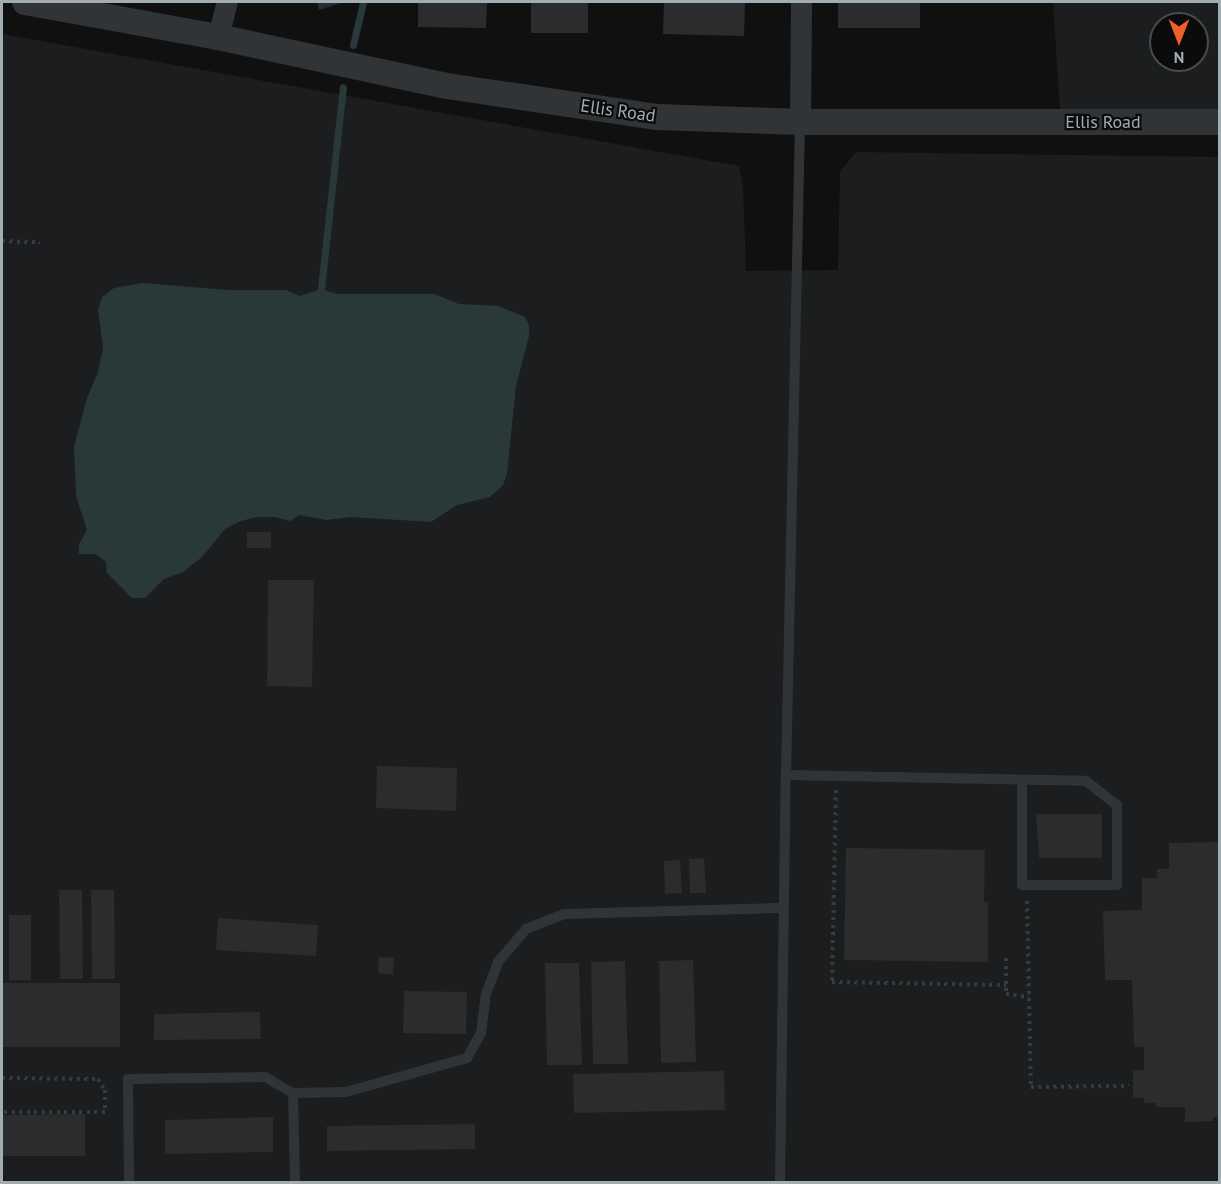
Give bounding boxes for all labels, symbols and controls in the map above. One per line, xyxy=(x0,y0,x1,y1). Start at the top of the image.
north arrow xyxy=(1149,12,1209,72)
text: N xyxy=(1174,48,1184,68)
street label: Ellis Road xyxy=(579,95,657,127)
street label: Ellis Road xyxy=(1065,111,1141,133)

